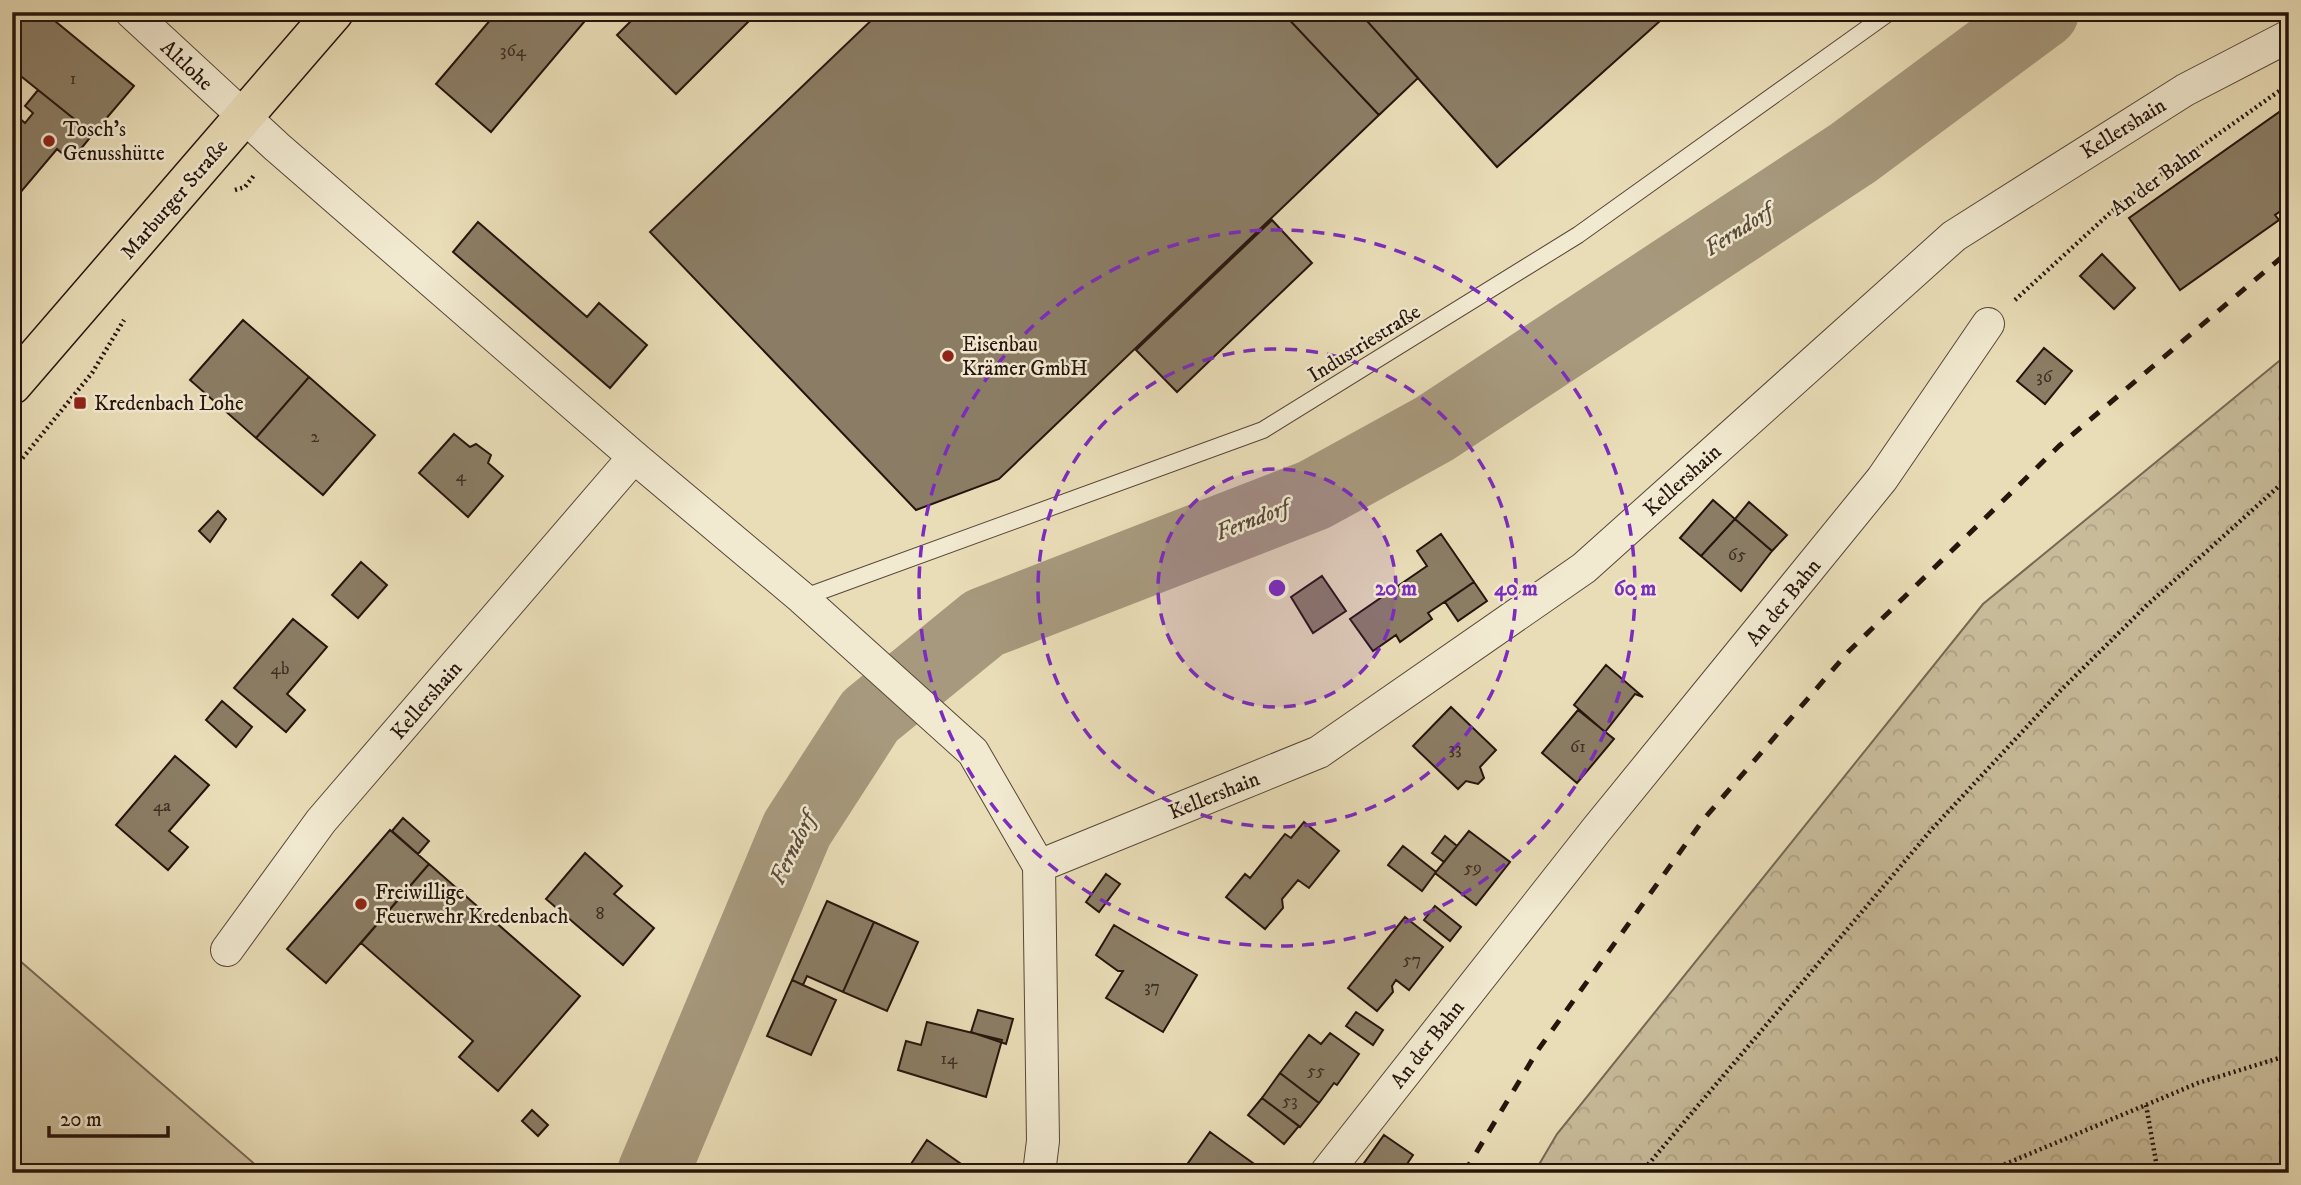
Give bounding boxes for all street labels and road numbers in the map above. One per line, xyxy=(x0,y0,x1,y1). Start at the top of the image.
street label: Altlohe xyxy=(155,35,218,97)
street label: Kellershain xyxy=(2076,92,2171,165)
street label: Marburger Straße xyxy=(115,134,234,265)
street label: An der Bahn xyxy=(2106,140,2206,222)
street label: Industriestraße xyxy=(1303,299,1426,389)
street label: Kellershain xyxy=(1638,439,1727,522)
street label: An der Bahn xyxy=(1741,554,1827,651)
street label: Kellershain xyxy=(386,656,468,745)
street label: Kellershain xyxy=(1165,766,1264,826)
street label: An der Bahn xyxy=(1385,995,1470,1094)

